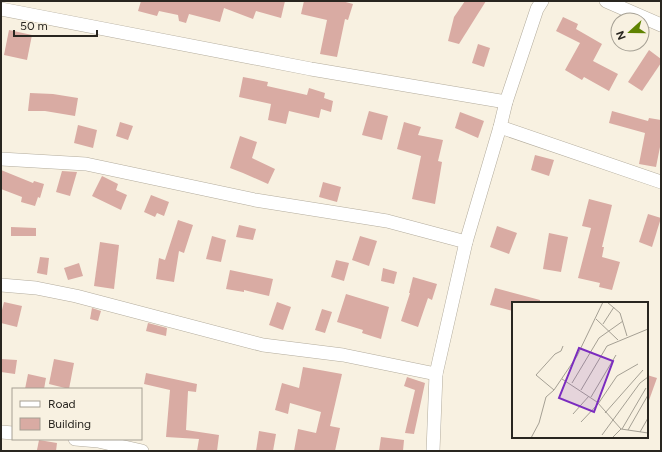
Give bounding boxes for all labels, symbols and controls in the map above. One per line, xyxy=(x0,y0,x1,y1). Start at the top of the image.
scale bar xyxy=(14,12,97,38)
north arrow xyxy=(610,12,650,52)
text: 50 m xyxy=(20,19,48,33)
text: N xyxy=(614,29,629,42)
inset map xyxy=(512,302,648,438)
legend xyxy=(12,388,142,440)
text: Road xyxy=(48,397,76,411)
text: Building xyxy=(48,417,91,431)

